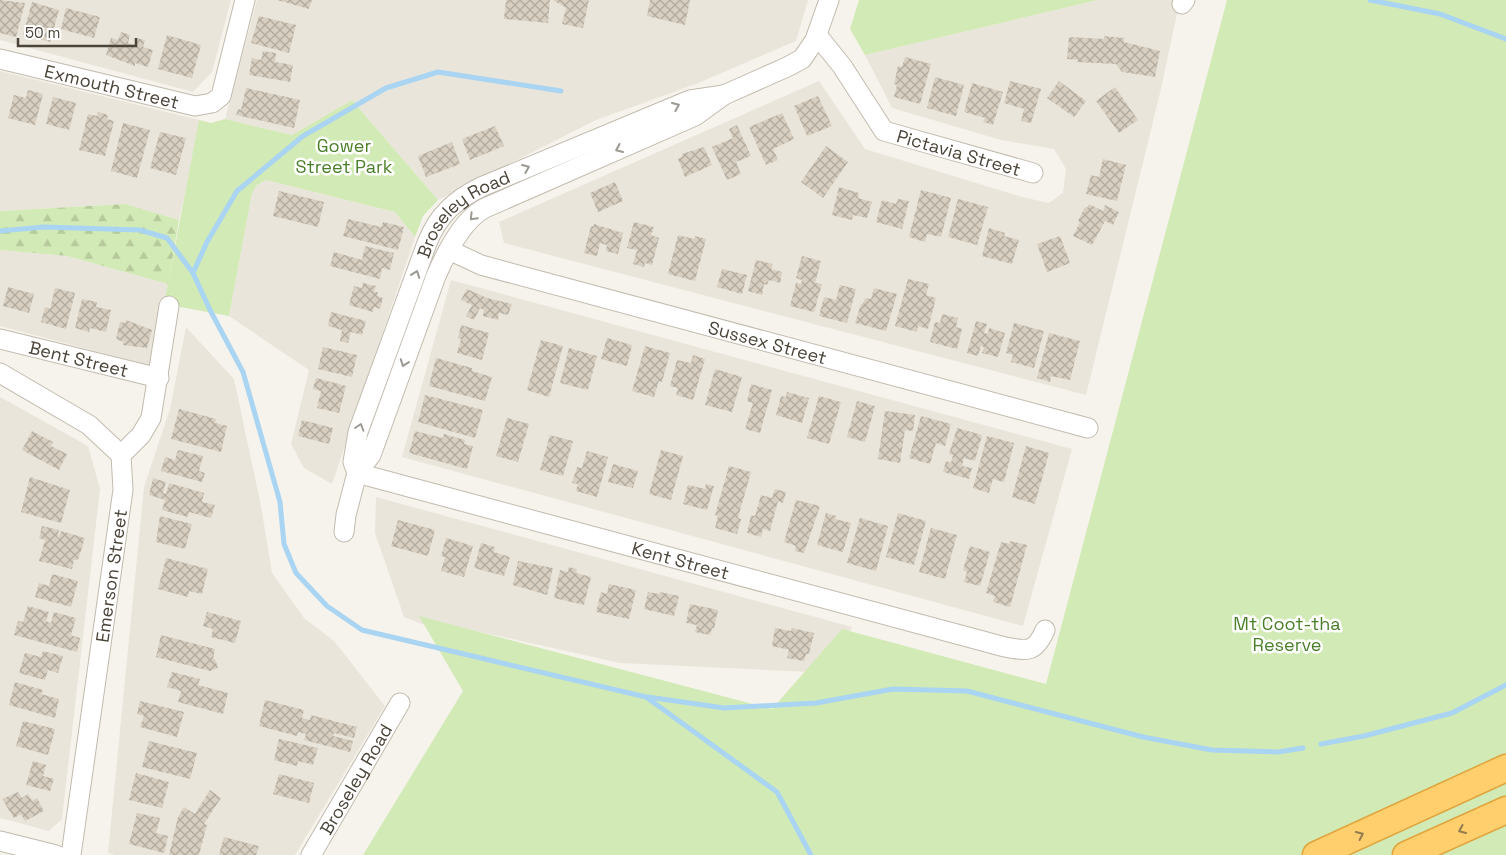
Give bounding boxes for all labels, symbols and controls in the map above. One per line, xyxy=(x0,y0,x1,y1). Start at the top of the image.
scale bar xyxy=(18,15,135,47)
text: 50 m xyxy=(25,23,60,42)
street label: Exmouth Street xyxy=(42,59,181,113)
one-way arrow xyxy=(672,102,680,112)
street label: Pictavia Street xyxy=(894,124,1024,181)
park label: Gower Street Park xyxy=(295,134,393,178)
one-way arrow xyxy=(615,142,624,153)
one-way arrow xyxy=(521,164,530,175)
street label: Broseley Road xyxy=(411,165,513,261)
one-way arrow xyxy=(470,212,479,221)
one-way arrow xyxy=(410,270,420,279)
street label: Sussex Street xyxy=(706,315,829,369)
street label: Bent Street xyxy=(27,335,131,382)
one-way arrow xyxy=(400,359,410,367)
one-way arrow xyxy=(354,423,364,431)
street label: Emerson Street xyxy=(90,508,132,644)
street label: Kent Street xyxy=(629,536,732,584)
park label: Mt Coot-tha Reserve xyxy=(1233,612,1341,656)
street label: Broseley Road xyxy=(314,719,397,839)
one-way arrow xyxy=(1458,824,1467,834)
one-way arrow xyxy=(1355,830,1364,841)

